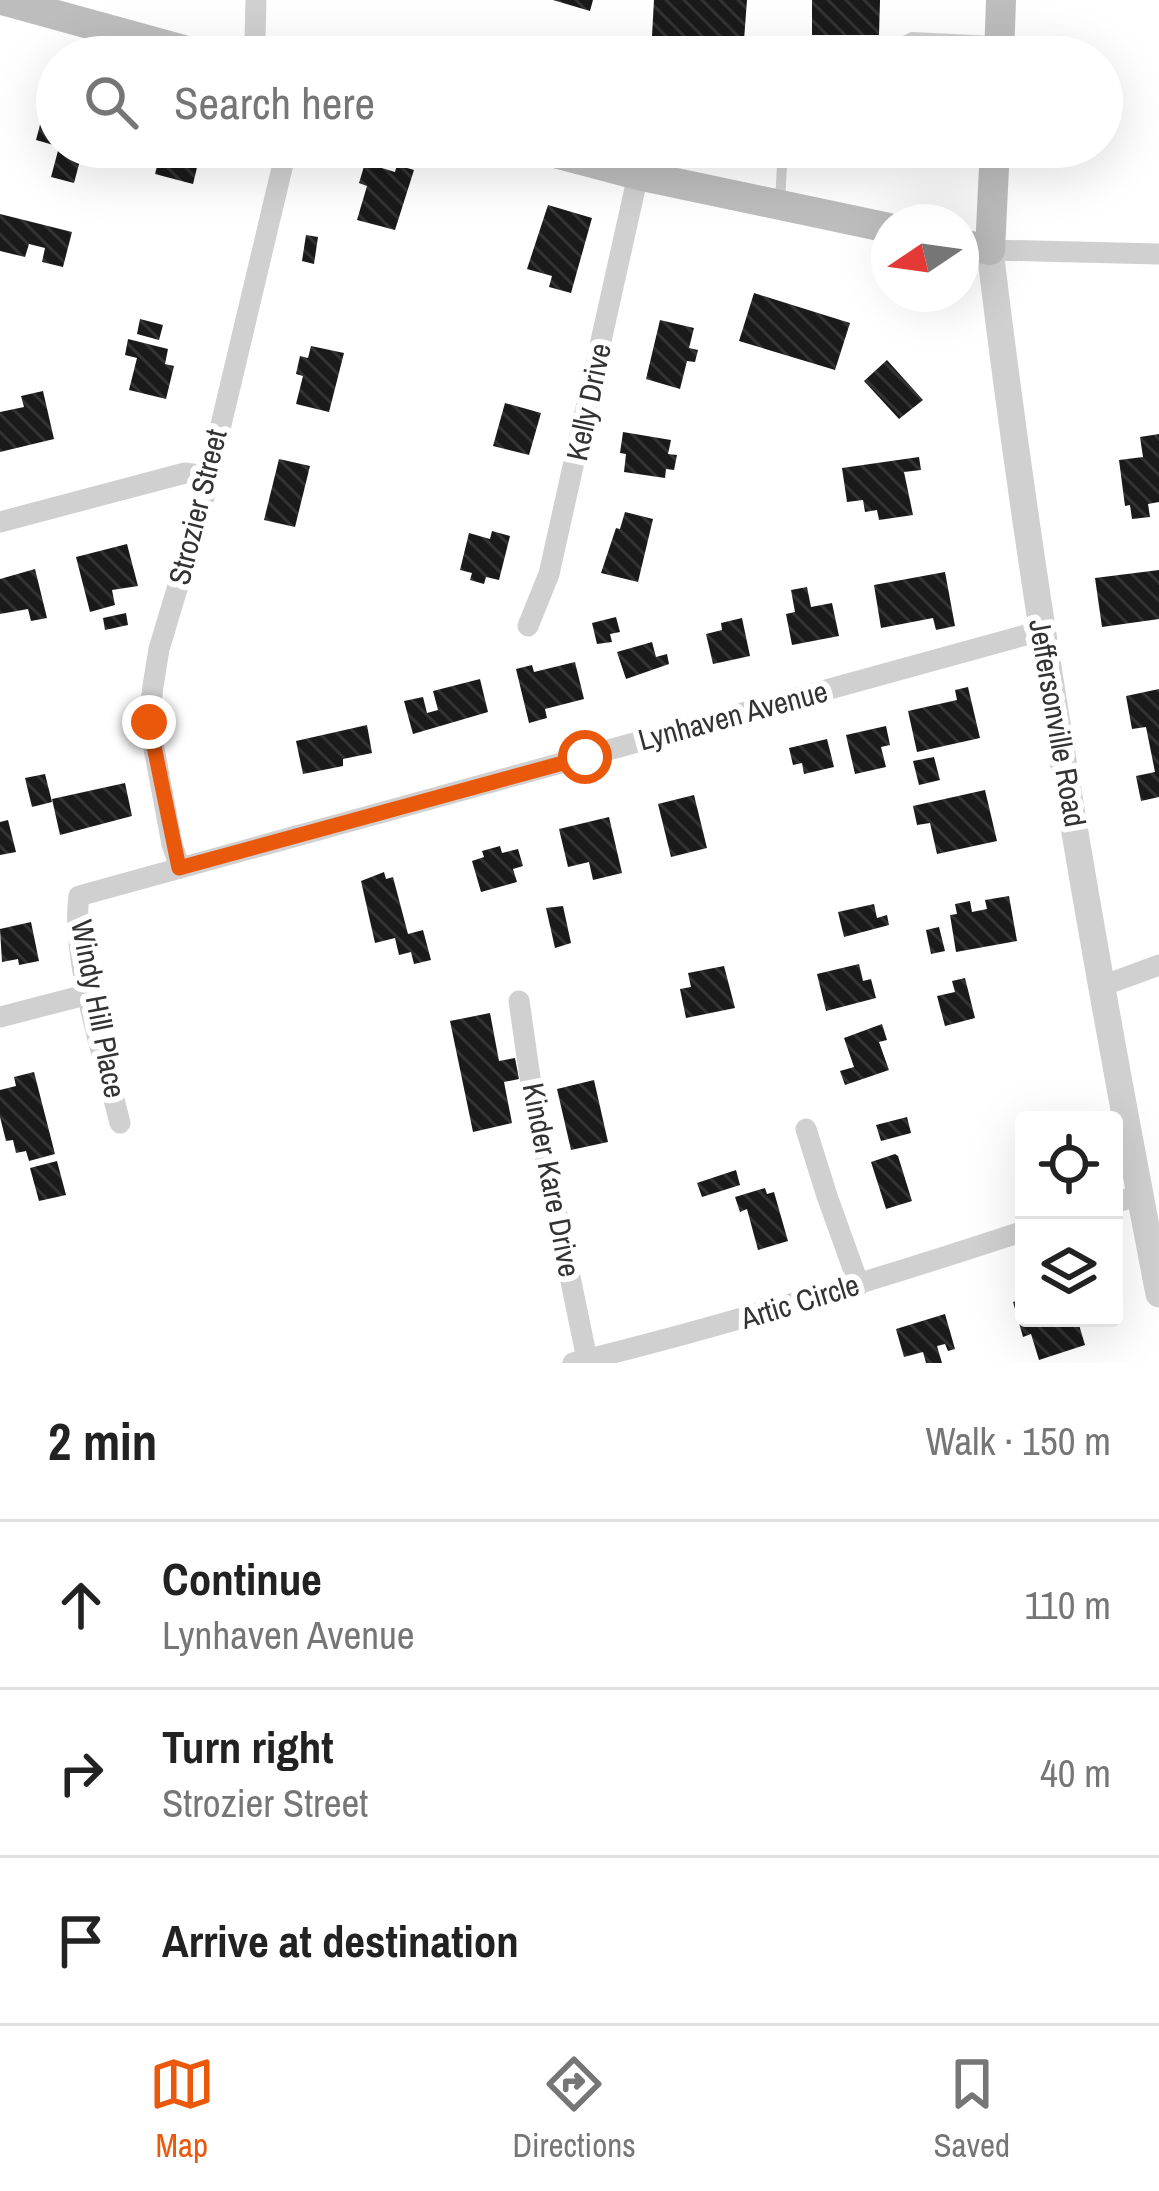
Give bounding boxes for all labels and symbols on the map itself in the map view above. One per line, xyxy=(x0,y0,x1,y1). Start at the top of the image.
north arrow xyxy=(871,204,979,312)
street label: Kelly Drive xyxy=(556,339,620,464)
street label: Strozier Street xyxy=(158,425,236,589)
street label: Jeffersonville Road xyxy=(1020,616,1096,830)
street label: Lynhaven Avenue xyxy=(634,671,832,759)
route end xyxy=(122,695,176,749)
route start xyxy=(558,730,612,784)
street label: Windy Hill Place xyxy=(62,916,136,1101)
street label: Kinder Kare Drive xyxy=(514,1079,590,1280)
street label: Artic Circle xyxy=(735,1264,864,1338)

